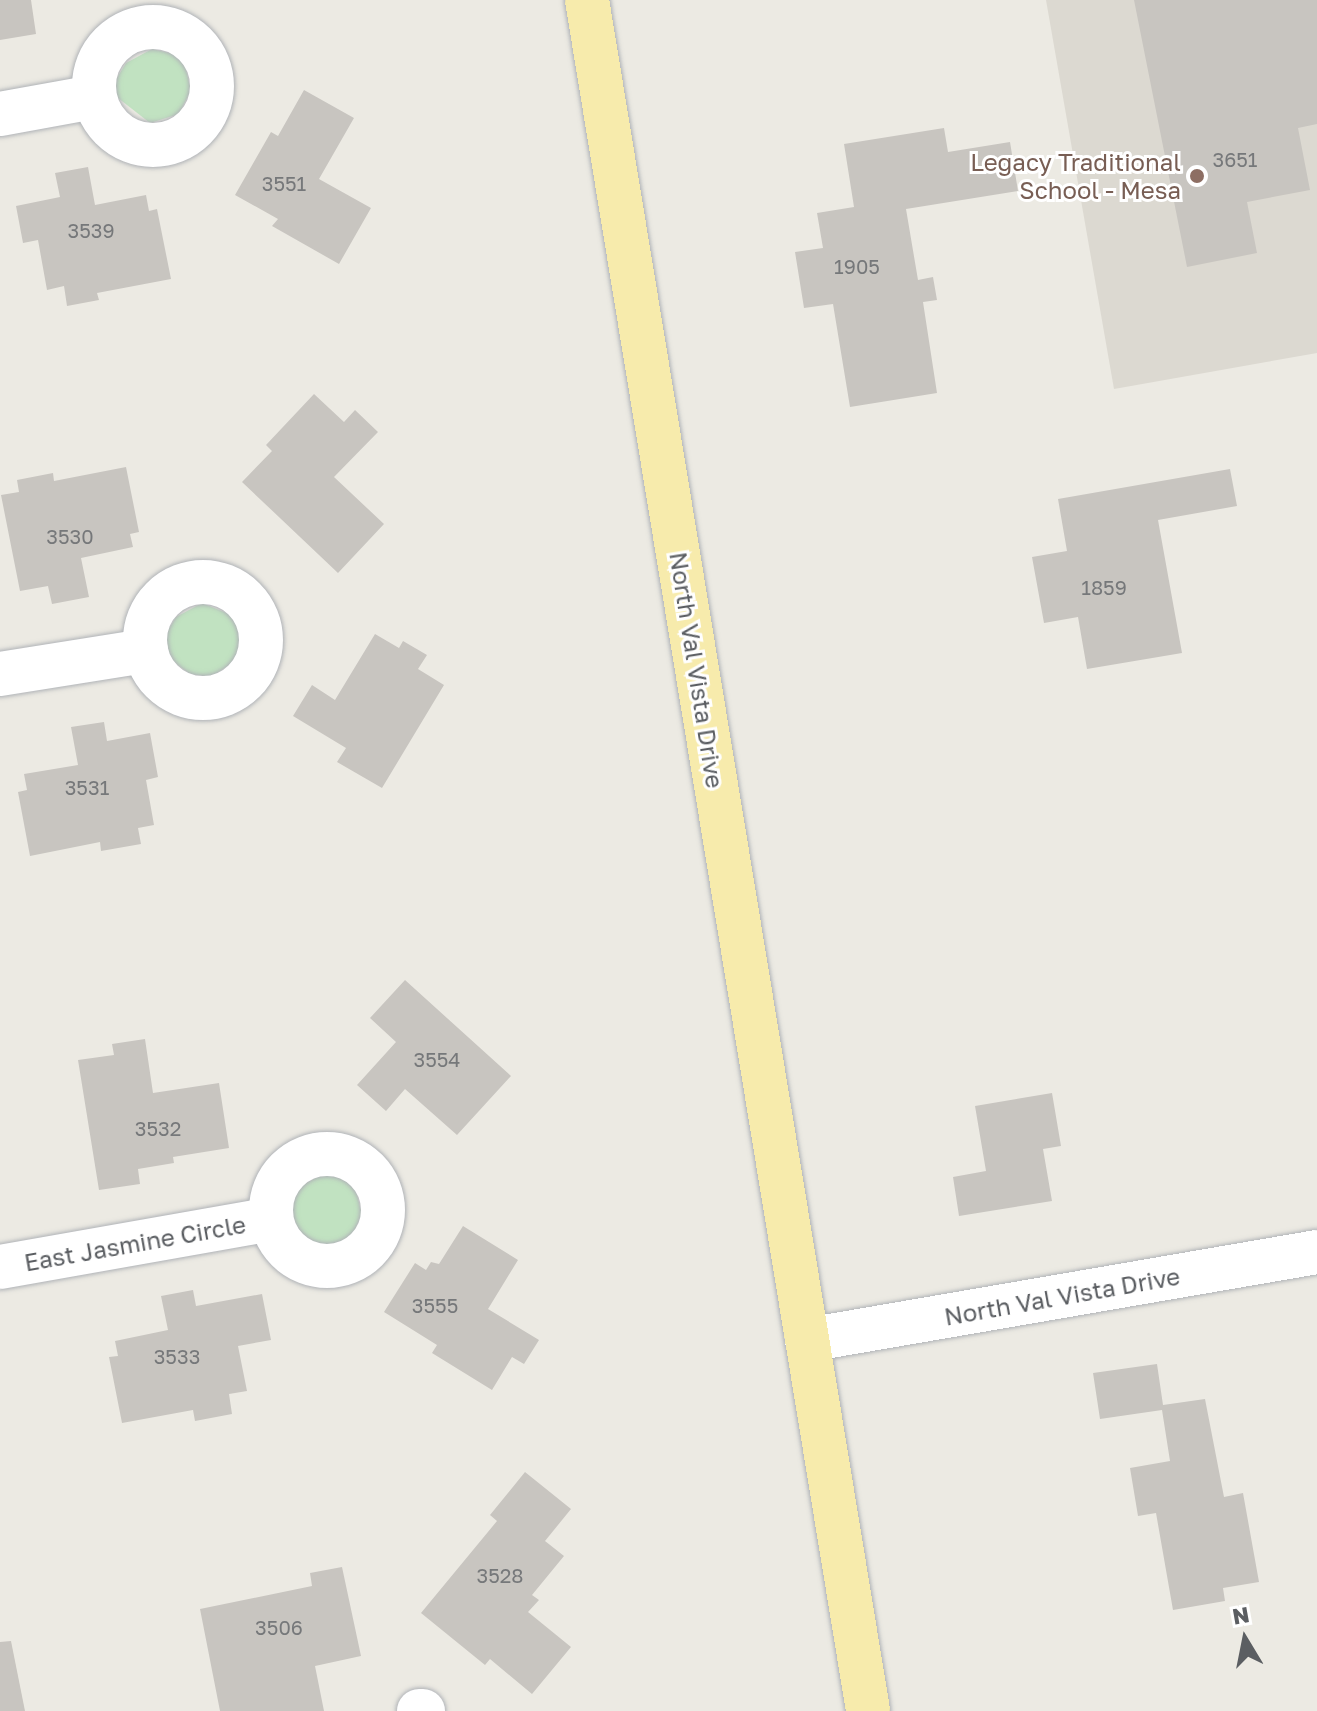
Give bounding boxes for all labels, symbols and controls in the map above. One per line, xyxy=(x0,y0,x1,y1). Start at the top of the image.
house number: 3651 xyxy=(1212,147,1258,171)
place label: Legacy Traditional School - Mesa xyxy=(970,148,1181,204)
marker: Legacy Traditional School - Mesa xyxy=(1188,167,1206,185)
house number: 3551 xyxy=(262,171,306,195)
house number: 3539 xyxy=(67,218,115,242)
house number: 1905 xyxy=(834,254,880,278)
house number: 3530 xyxy=(46,524,94,548)
street label: North Val Vista Drive xyxy=(664,550,730,790)
house number: 1859 xyxy=(1081,575,1127,599)
house number: 3531 xyxy=(65,775,109,799)
house number: 3554 xyxy=(413,1047,461,1071)
house number: 3532 xyxy=(135,1116,181,1140)
street label: East Jasmine Circle xyxy=(22,1209,248,1277)
street label: North Val Vista Drive xyxy=(942,1261,1182,1331)
house number: 3555 xyxy=(412,1293,458,1317)
house number: 3533 xyxy=(154,1344,200,1368)
house number: 3528 xyxy=(476,1563,524,1587)
north arrow xyxy=(1205,1599,1285,1679)
text: N xyxy=(1230,1600,1251,1630)
house number: 3506 xyxy=(255,1615,303,1639)

